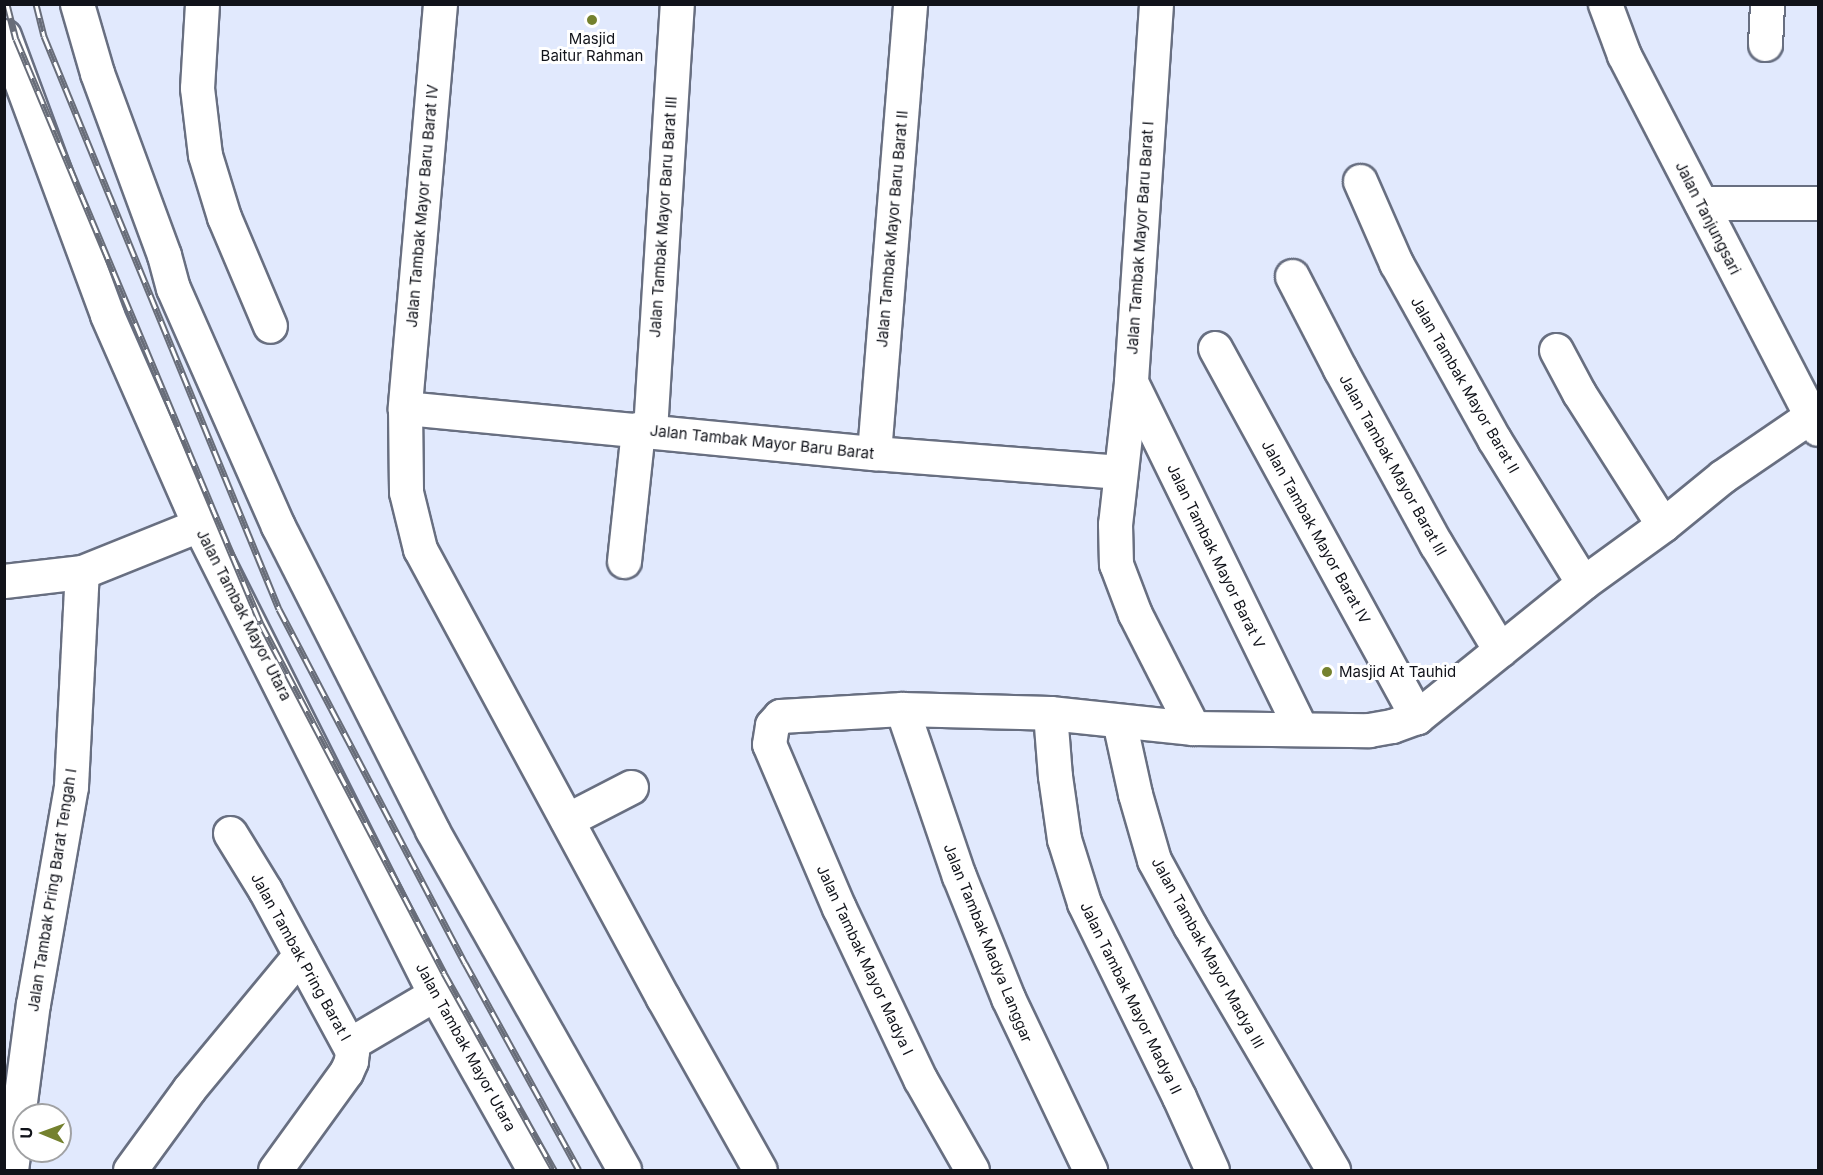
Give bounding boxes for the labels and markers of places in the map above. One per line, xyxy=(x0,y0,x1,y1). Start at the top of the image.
marker: Masjid Baitur Rahman xyxy=(585,13,599,27)
place label: Masjid Baitur Rahman xyxy=(541,29,643,64)
place label: Masjid At Tauhid xyxy=(1339,663,1456,681)
marker: Masjid At Tauhid xyxy=(1320,665,1334,679)

